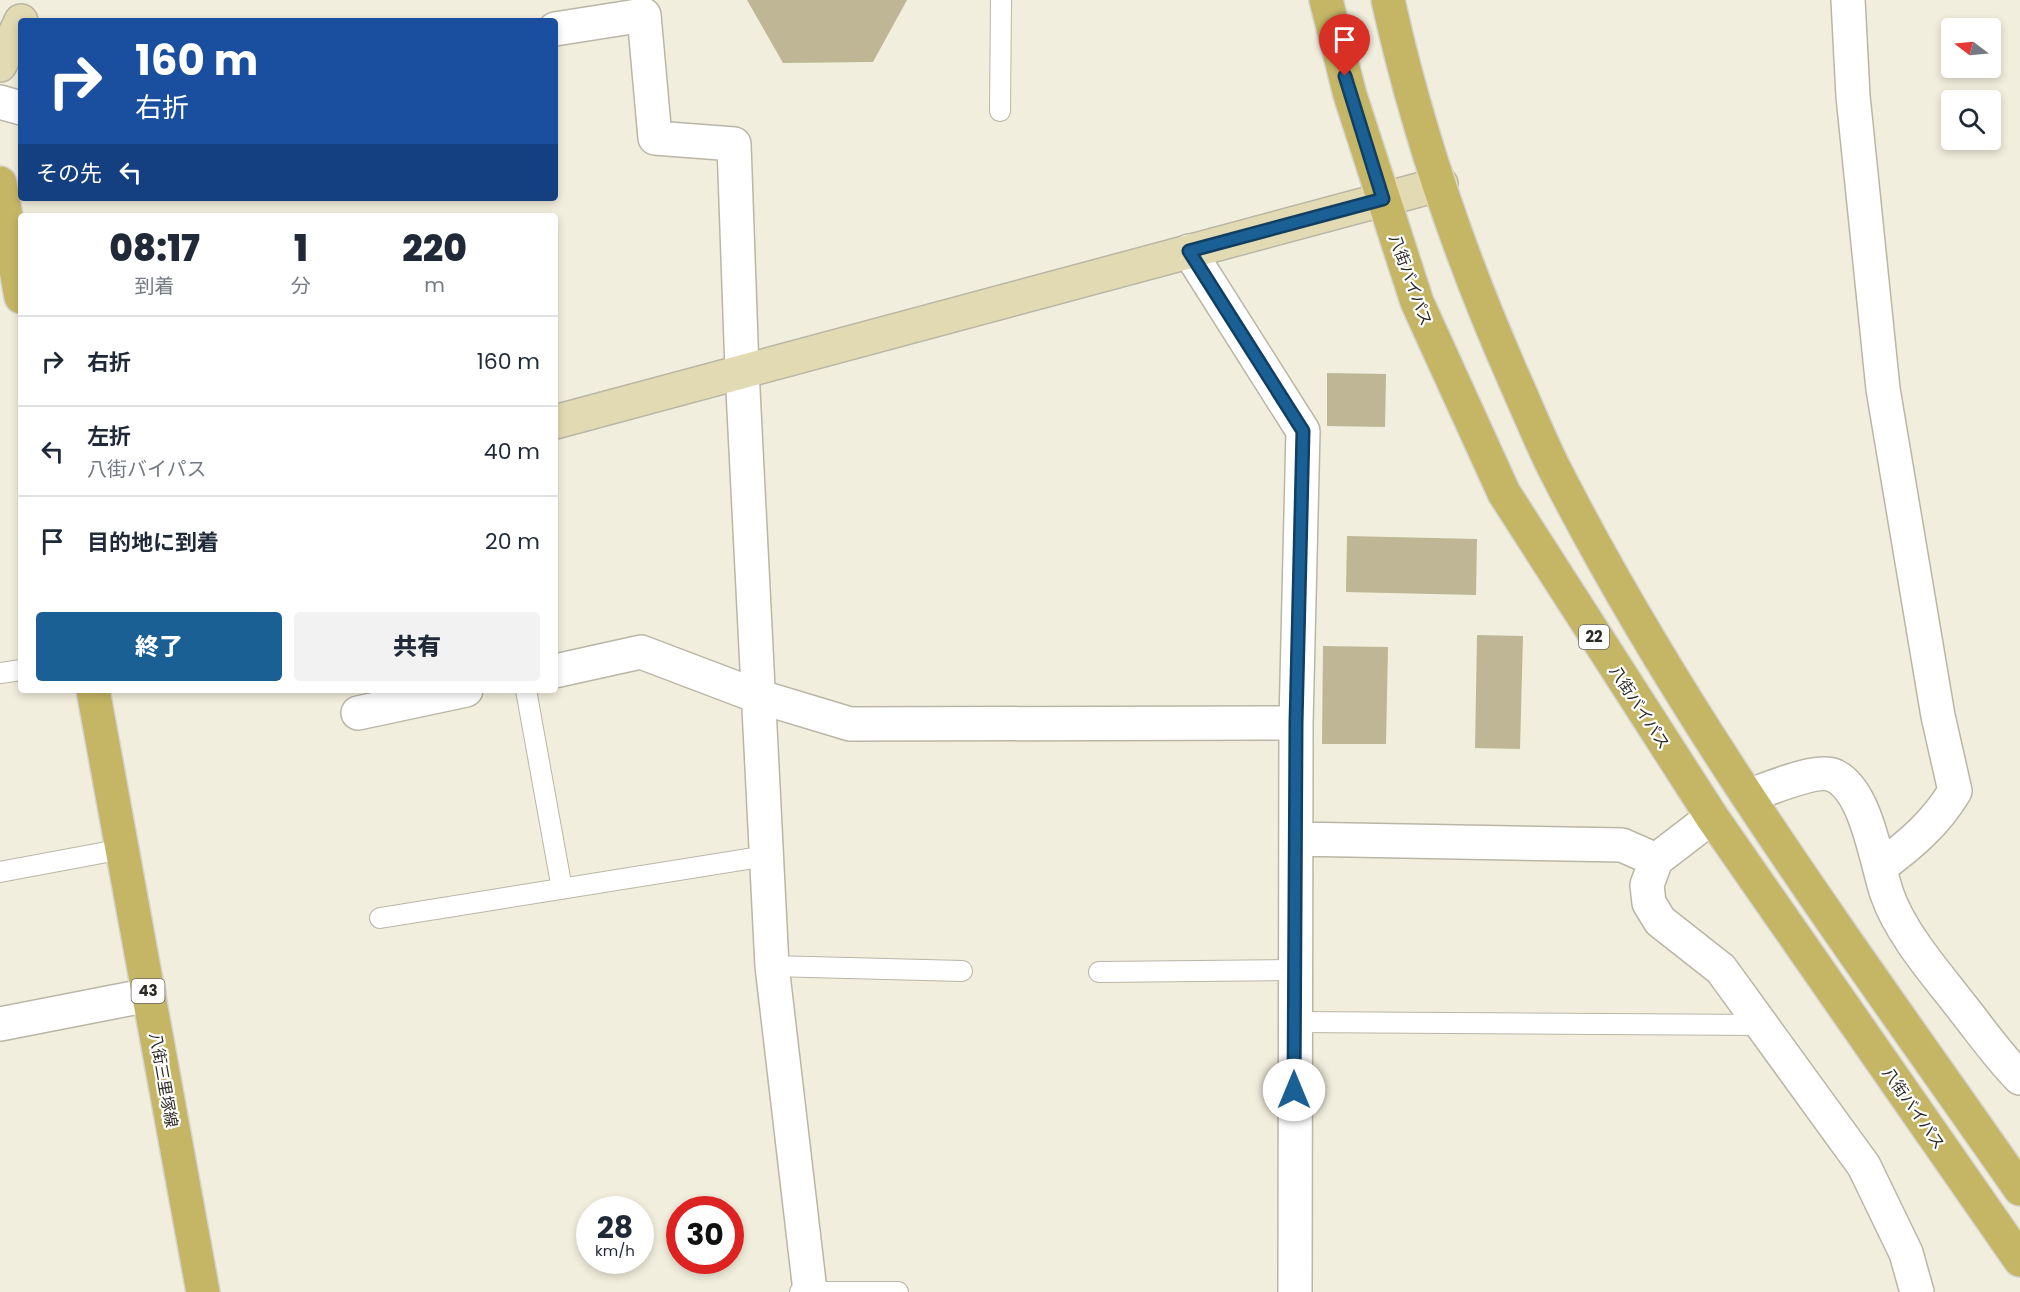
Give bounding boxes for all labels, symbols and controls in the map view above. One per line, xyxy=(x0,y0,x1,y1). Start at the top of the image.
pin xyxy=(1319,14,1370,76)
north arrow xyxy=(1941,18,2001,78)
map controls xyxy=(1941,18,2001,150)
icon: arrive xyxy=(1328,23,1361,56)
text: 160 m xyxy=(135,31,258,90)
icon: right xyxy=(36,42,114,120)
text: 右折 xyxy=(135,89,189,126)
button: search xyxy=(1941,90,2001,150)
icon: left xyxy=(114,156,147,189)
text: その先 xyxy=(36,158,102,189)
text: 08:17 xyxy=(109,223,200,274)
text: 1 xyxy=(294,223,308,274)
text: 220 xyxy=(402,223,467,274)
street label: 八街バイパス xyxy=(1383,231,1438,329)
text: m xyxy=(424,271,445,299)
text: 到着 xyxy=(135,272,175,300)
text: 分 xyxy=(291,272,311,300)
icon: right xyxy=(36,345,69,378)
text: 160 m xyxy=(477,346,540,377)
text: 右折 xyxy=(87,347,131,378)
text: 左折 xyxy=(87,421,131,452)
icon: left xyxy=(36,435,69,468)
text: 40 m xyxy=(484,436,540,467)
text: 八街バイパス xyxy=(87,455,207,483)
icon: arrive xyxy=(36,525,69,558)
text: 20 m xyxy=(485,526,540,557)
text: 目的地に到着 xyxy=(87,527,219,558)
button: 終了 xyxy=(36,612,282,681)
button: 共有 xyxy=(294,612,540,681)
road number: 22 xyxy=(1579,625,1609,649)
street label: 八街バイパス xyxy=(1604,661,1675,754)
road number: 43 xyxy=(132,979,164,1003)
street label: 八街三里塚線 xyxy=(144,1031,183,1129)
position arrow xyxy=(1262,1058,1326,1122)
street label: 八街バイパス xyxy=(1877,1062,1950,1154)
speed limit sign: 30 xyxy=(666,1196,744,1274)
text: 28 xyxy=(597,1206,633,1249)
text: km/h xyxy=(595,1240,635,1261)

